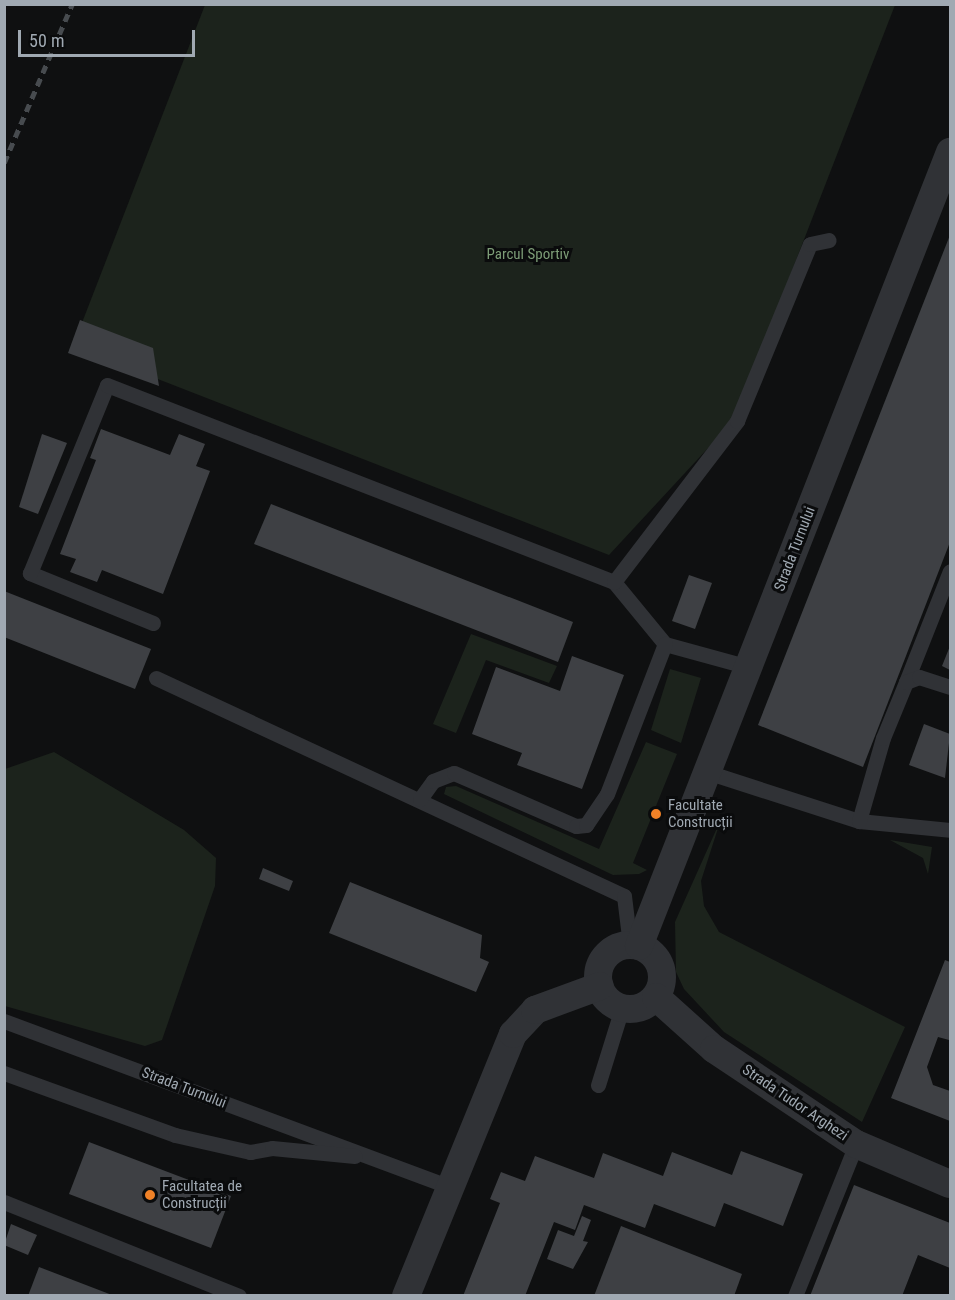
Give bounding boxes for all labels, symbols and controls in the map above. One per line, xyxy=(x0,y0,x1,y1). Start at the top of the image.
scale bar xyxy=(21,18,198,56)
text: 50 m xyxy=(29,30,64,51)
park label: Parcul Sportiv xyxy=(487,246,569,264)
street label: Strada Turnului xyxy=(771,504,819,594)
place label: Facultate Construcții xyxy=(668,796,733,831)
marker: Facultate Construcții xyxy=(649,807,663,821)
street label: Strada Tudor Arghezi xyxy=(739,1061,851,1145)
street label: Strada Turnului xyxy=(139,1064,229,1112)
place label: Facultatea de Construcții xyxy=(162,1177,242,1212)
marker: Facultatea de Construcții xyxy=(143,1188,157,1202)

